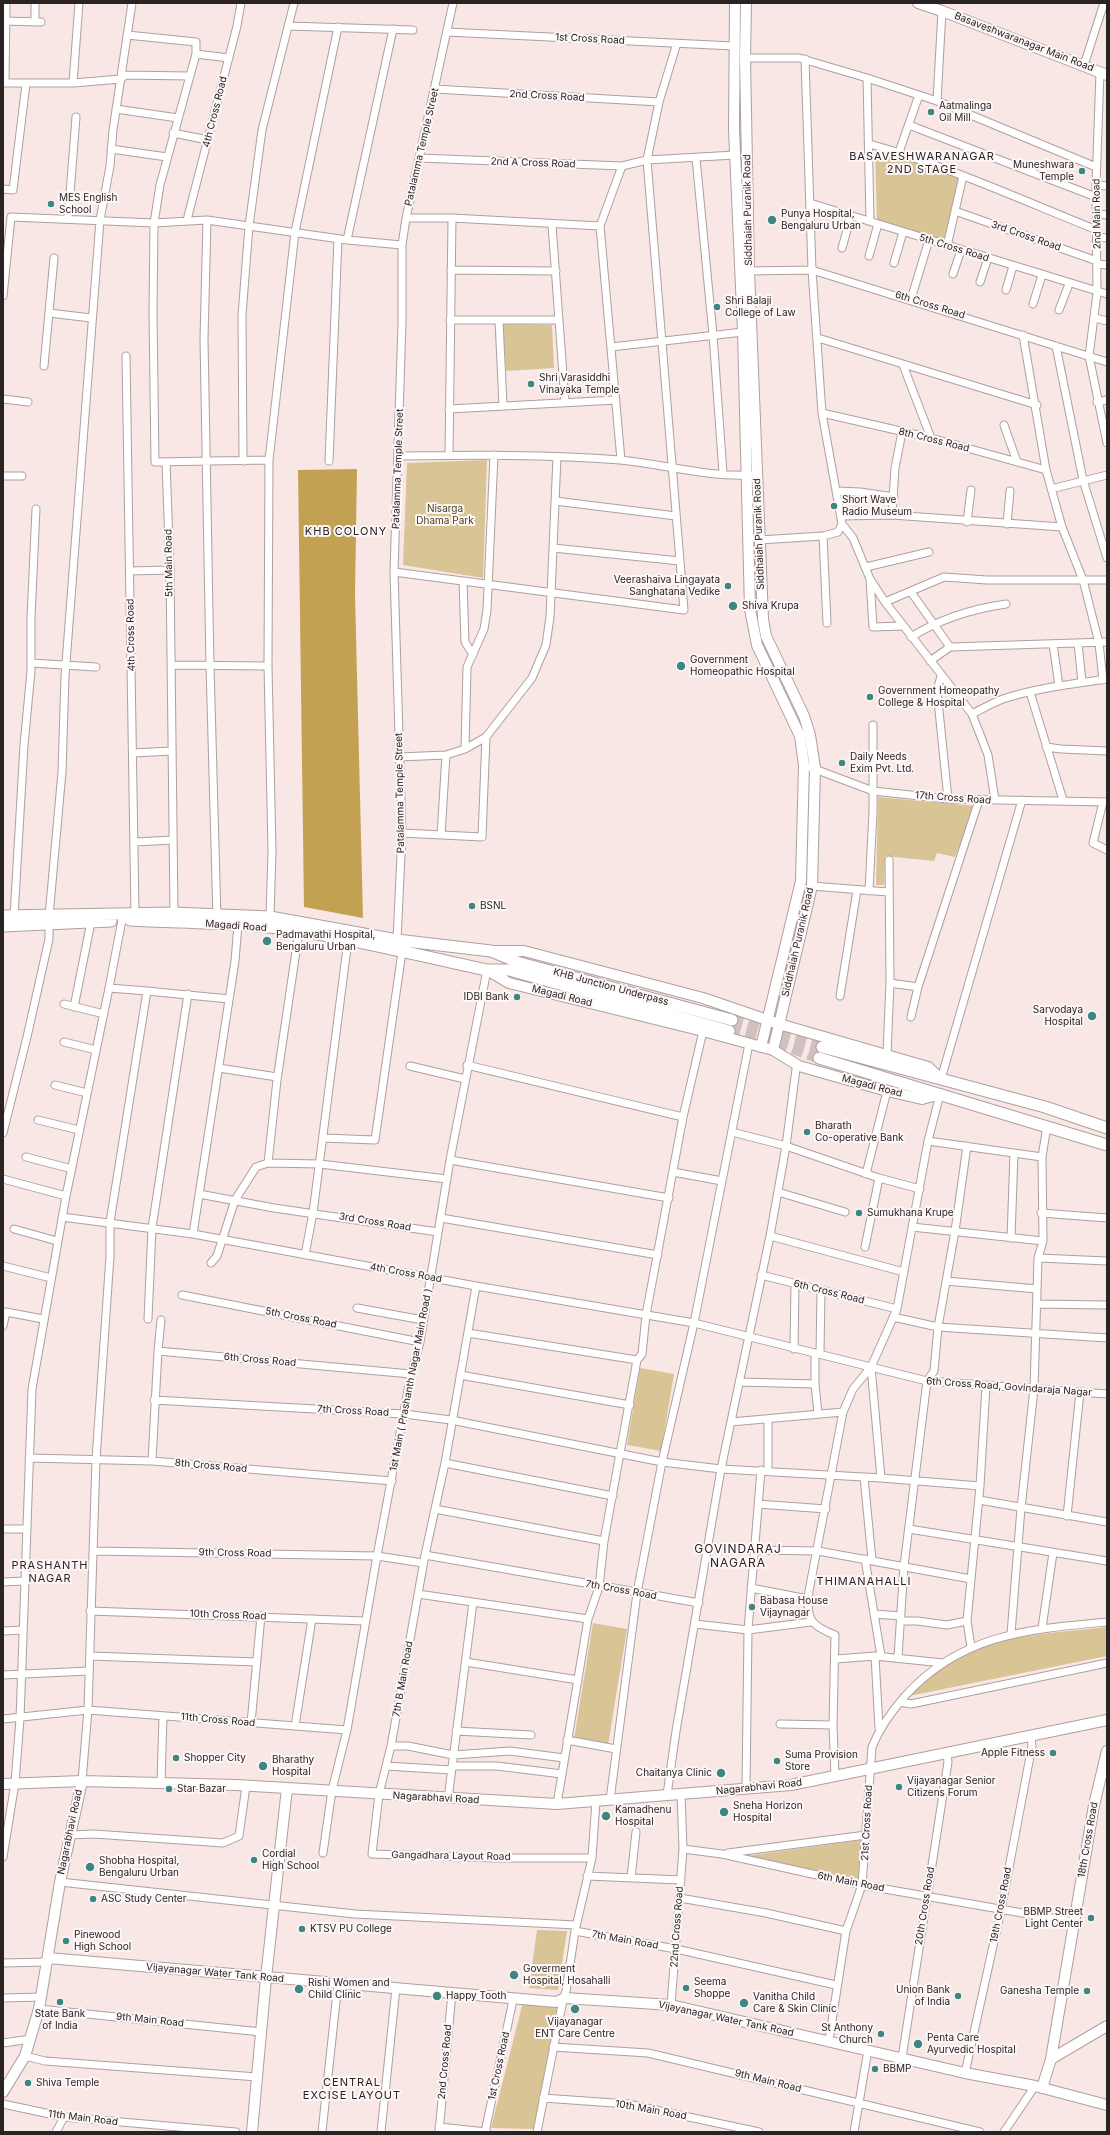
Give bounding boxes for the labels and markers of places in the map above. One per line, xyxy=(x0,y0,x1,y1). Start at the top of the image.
place label: Aatmalinga Oil Mill xyxy=(939,100,992,124)
marker: Aatmalinga Oil Mill xyxy=(926,107,936,117)
place label: Muneshwara Temple xyxy=(1013,159,1074,182)
marker: Muneshwara Temple xyxy=(1077,166,1087,176)
place label: MES English School xyxy=(59,192,117,216)
marker: MES English School xyxy=(46,199,56,209)
place label: Punya Hospital, Bengaluru Urban xyxy=(781,208,861,232)
marker: Punya Hospital, Bengaluru Urban xyxy=(766,214,778,226)
place label: Shri Balaji College of Law xyxy=(725,295,796,318)
marker: Shri Balaji College of Law xyxy=(712,302,722,312)
place label: Shri Varasiddhi Vinayaka Temple xyxy=(539,372,619,396)
marker: Shri Varasiddhi Vinayaka Temple xyxy=(526,379,536,389)
place label: Short Wave Radio Museum xyxy=(842,494,912,518)
marker: Short Wave Radio Museum xyxy=(829,501,839,511)
place label: Veerashaiva Lingayata Sanghatana Vedike xyxy=(614,574,720,598)
marker: Veerashaiva Lingayata Sanghatana Vedike xyxy=(723,581,733,591)
marker: Shiva Krupa xyxy=(727,600,739,612)
place label: Shiva Krupa xyxy=(742,600,799,612)
place label: Government Homeopathic Hospital xyxy=(690,654,795,678)
marker: Government Homeopathic Hospital xyxy=(675,660,687,672)
place label: Government Homeopathy College & Hospital xyxy=(878,685,999,708)
marker: Government Homeopathy College & Hospital xyxy=(865,692,875,702)
place label: Daily Needs Exim Pvt. Ltd. xyxy=(850,751,914,774)
marker: Daily Needs Exim Pvt. Ltd. xyxy=(837,758,847,768)
place label: BSNL xyxy=(480,900,506,912)
marker: BSNL xyxy=(467,901,477,911)
place label: Padmavathi Hospital, Bengaluru Urban xyxy=(276,929,375,952)
marker: Padmavathi Hospital, Bengaluru Urban xyxy=(261,935,273,947)
place label: IDBI Bank xyxy=(464,991,509,1003)
marker: IDBI Bank xyxy=(512,992,522,1002)
place label: Sarvodaya Hospital xyxy=(1033,1004,1083,1028)
marker: Sarvodaya Hospital xyxy=(1086,1010,1098,1022)
place label: Bharath Co-operative Bank xyxy=(815,1120,904,1144)
marker: Bharath Co-operative Bank xyxy=(802,1127,812,1137)
place label: Sumukhana Krupe xyxy=(867,1207,954,1219)
marker: Sumukhana Krupe xyxy=(854,1208,864,1218)
place label: Babasa House Vijaynagar xyxy=(760,1595,828,1618)
marker: Babasa House Vijaynagar xyxy=(747,1602,757,1612)
place label: Apple Fitness xyxy=(981,1747,1045,1759)
marker: Apple Fitness xyxy=(1048,1748,1058,1758)
place label: Suma Provision Store xyxy=(785,1749,858,1772)
place label: Shopper City xyxy=(184,1752,246,1764)
marker: Shopper City xyxy=(171,1753,181,1763)
place label: Bharathy Hospital xyxy=(272,1754,314,1778)
marker: Suma Provision Store xyxy=(772,1756,782,1766)
marker: Bharathy Hospital xyxy=(257,1760,269,1772)
place label: Chaitanya Clinic xyxy=(636,1767,712,1779)
marker: Chaitanya Clinic xyxy=(715,1767,727,1779)
place label: Vijayanagar Senior Citizens Forum xyxy=(907,1775,996,1798)
marker: Vijayanagar Senior Citizens Forum xyxy=(894,1782,904,1792)
place label: Star Bazar xyxy=(177,1783,226,1795)
marker: Star Bazar xyxy=(164,1784,174,1794)
place label: Sneha Horizon Hospital xyxy=(733,1800,803,1824)
place label: Kamadhenu Hospital xyxy=(615,1804,671,1828)
marker: Sneha Horizon Hospital xyxy=(718,1806,730,1818)
marker: Kamadhenu Hospital xyxy=(600,1810,612,1822)
place label: Cordial High School xyxy=(262,1848,319,1872)
place label: Shobha Hospital, Bengaluru Urban xyxy=(99,1855,179,1878)
marker: Cordial High School xyxy=(249,1855,259,1865)
marker: Shobha Hospital, Bengaluru Urban xyxy=(84,1861,96,1873)
place label: ASC Study Center xyxy=(101,1893,186,1905)
marker: ASC Study Center xyxy=(88,1894,98,1904)
place label: BBMP Street Light Center xyxy=(1023,1906,1083,1930)
marker: BBMP Street Light Center xyxy=(1086,1913,1096,1923)
place label: KTSV PU College xyxy=(310,1923,392,1935)
marker: KTSV PU College xyxy=(297,1924,307,1934)
place label: Pinewood High School xyxy=(74,1929,131,1952)
marker: Pinewood High School xyxy=(61,1936,71,1946)
place label: Goverment Hospital, Hosahalli xyxy=(523,1963,610,1986)
marker: Goverment Hospital, Hosahalli xyxy=(508,1969,520,1981)
place label: Seema Shoppe xyxy=(694,1976,730,2000)
place label: Rishi Women and Child Clinic xyxy=(308,1977,390,2000)
marker: Rishi Women and Child Clinic xyxy=(293,1983,305,1995)
marker: Seema Shoppe xyxy=(681,1983,691,1993)
place label: Union Bank of India xyxy=(896,1984,950,2008)
place label: Ganesha Temple xyxy=(1000,1985,1079,1997)
marker: Ganesha Temple xyxy=(1082,1986,1092,1996)
marker: Happy Tooth xyxy=(431,1990,443,2002)
place label: Happy Tooth xyxy=(446,1990,506,2002)
place label: Vanitha Child Care & Skin Clinic xyxy=(753,1991,837,2014)
marker: Union Bank of India xyxy=(953,1991,963,2001)
marker: State Bank of India xyxy=(55,1997,65,2007)
marker: Vanitha Child Care & Skin Clinic xyxy=(738,1997,750,2009)
marker: Vijayanagar ENT Care Centre xyxy=(569,2003,581,2015)
place label: State Bank of India xyxy=(35,2008,85,2032)
place label: Vijayanagar ENT Care Centre xyxy=(535,2016,615,2040)
place label: St Anthony Church xyxy=(821,2022,873,2046)
marker: St Anthony Church xyxy=(876,2029,886,2039)
place label: Penta Care Ayurvedic Hospital xyxy=(927,2032,1016,2056)
marker: Penta Care Ayurvedic Hospital xyxy=(912,2038,924,2050)
place label: BBMP xyxy=(883,2063,912,2075)
marker: BBMP xyxy=(870,2064,880,2074)
place label: Shiva Temple xyxy=(36,2077,99,2089)
marker: Shiva Temple xyxy=(23,2078,33,2088)

